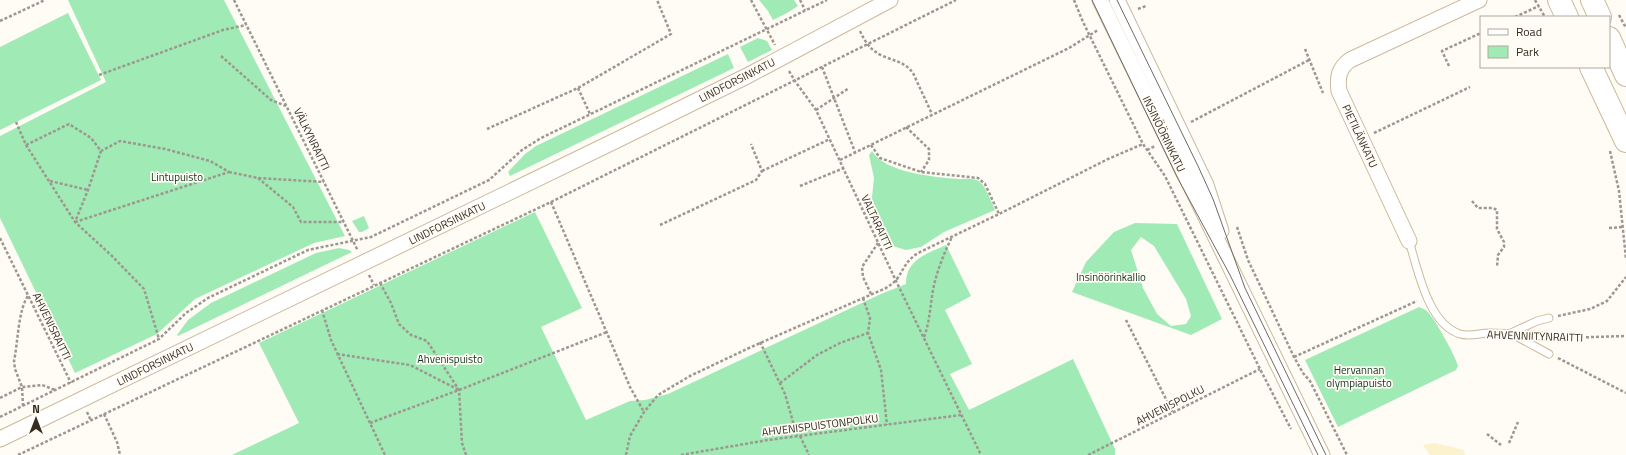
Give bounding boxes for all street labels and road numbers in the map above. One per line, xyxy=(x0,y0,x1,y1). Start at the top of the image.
street label: LINDFORSINKATU xyxy=(696,54,778,106)
street label: INSINÖÖRINKATU xyxy=(1139,93,1189,175)
street label: PIETILÄNKATU xyxy=(1338,102,1382,170)
street label: VÄLKYNRAITTI xyxy=(290,105,334,173)
street label: VALTARAITTI xyxy=(857,192,897,252)
street label: LINDFORSINKATU xyxy=(406,198,488,248)
street label: AHVENISRAITTI xyxy=(29,290,75,362)
street label: AHVENNIITYNRAITTI xyxy=(1487,326,1583,346)
street label: LINDFORSINKATU xyxy=(114,339,196,389)
street label: AHVENISPOLKU xyxy=(1133,381,1207,429)
street label: AHVENISPUISTONPOLKU xyxy=(761,410,879,440)

